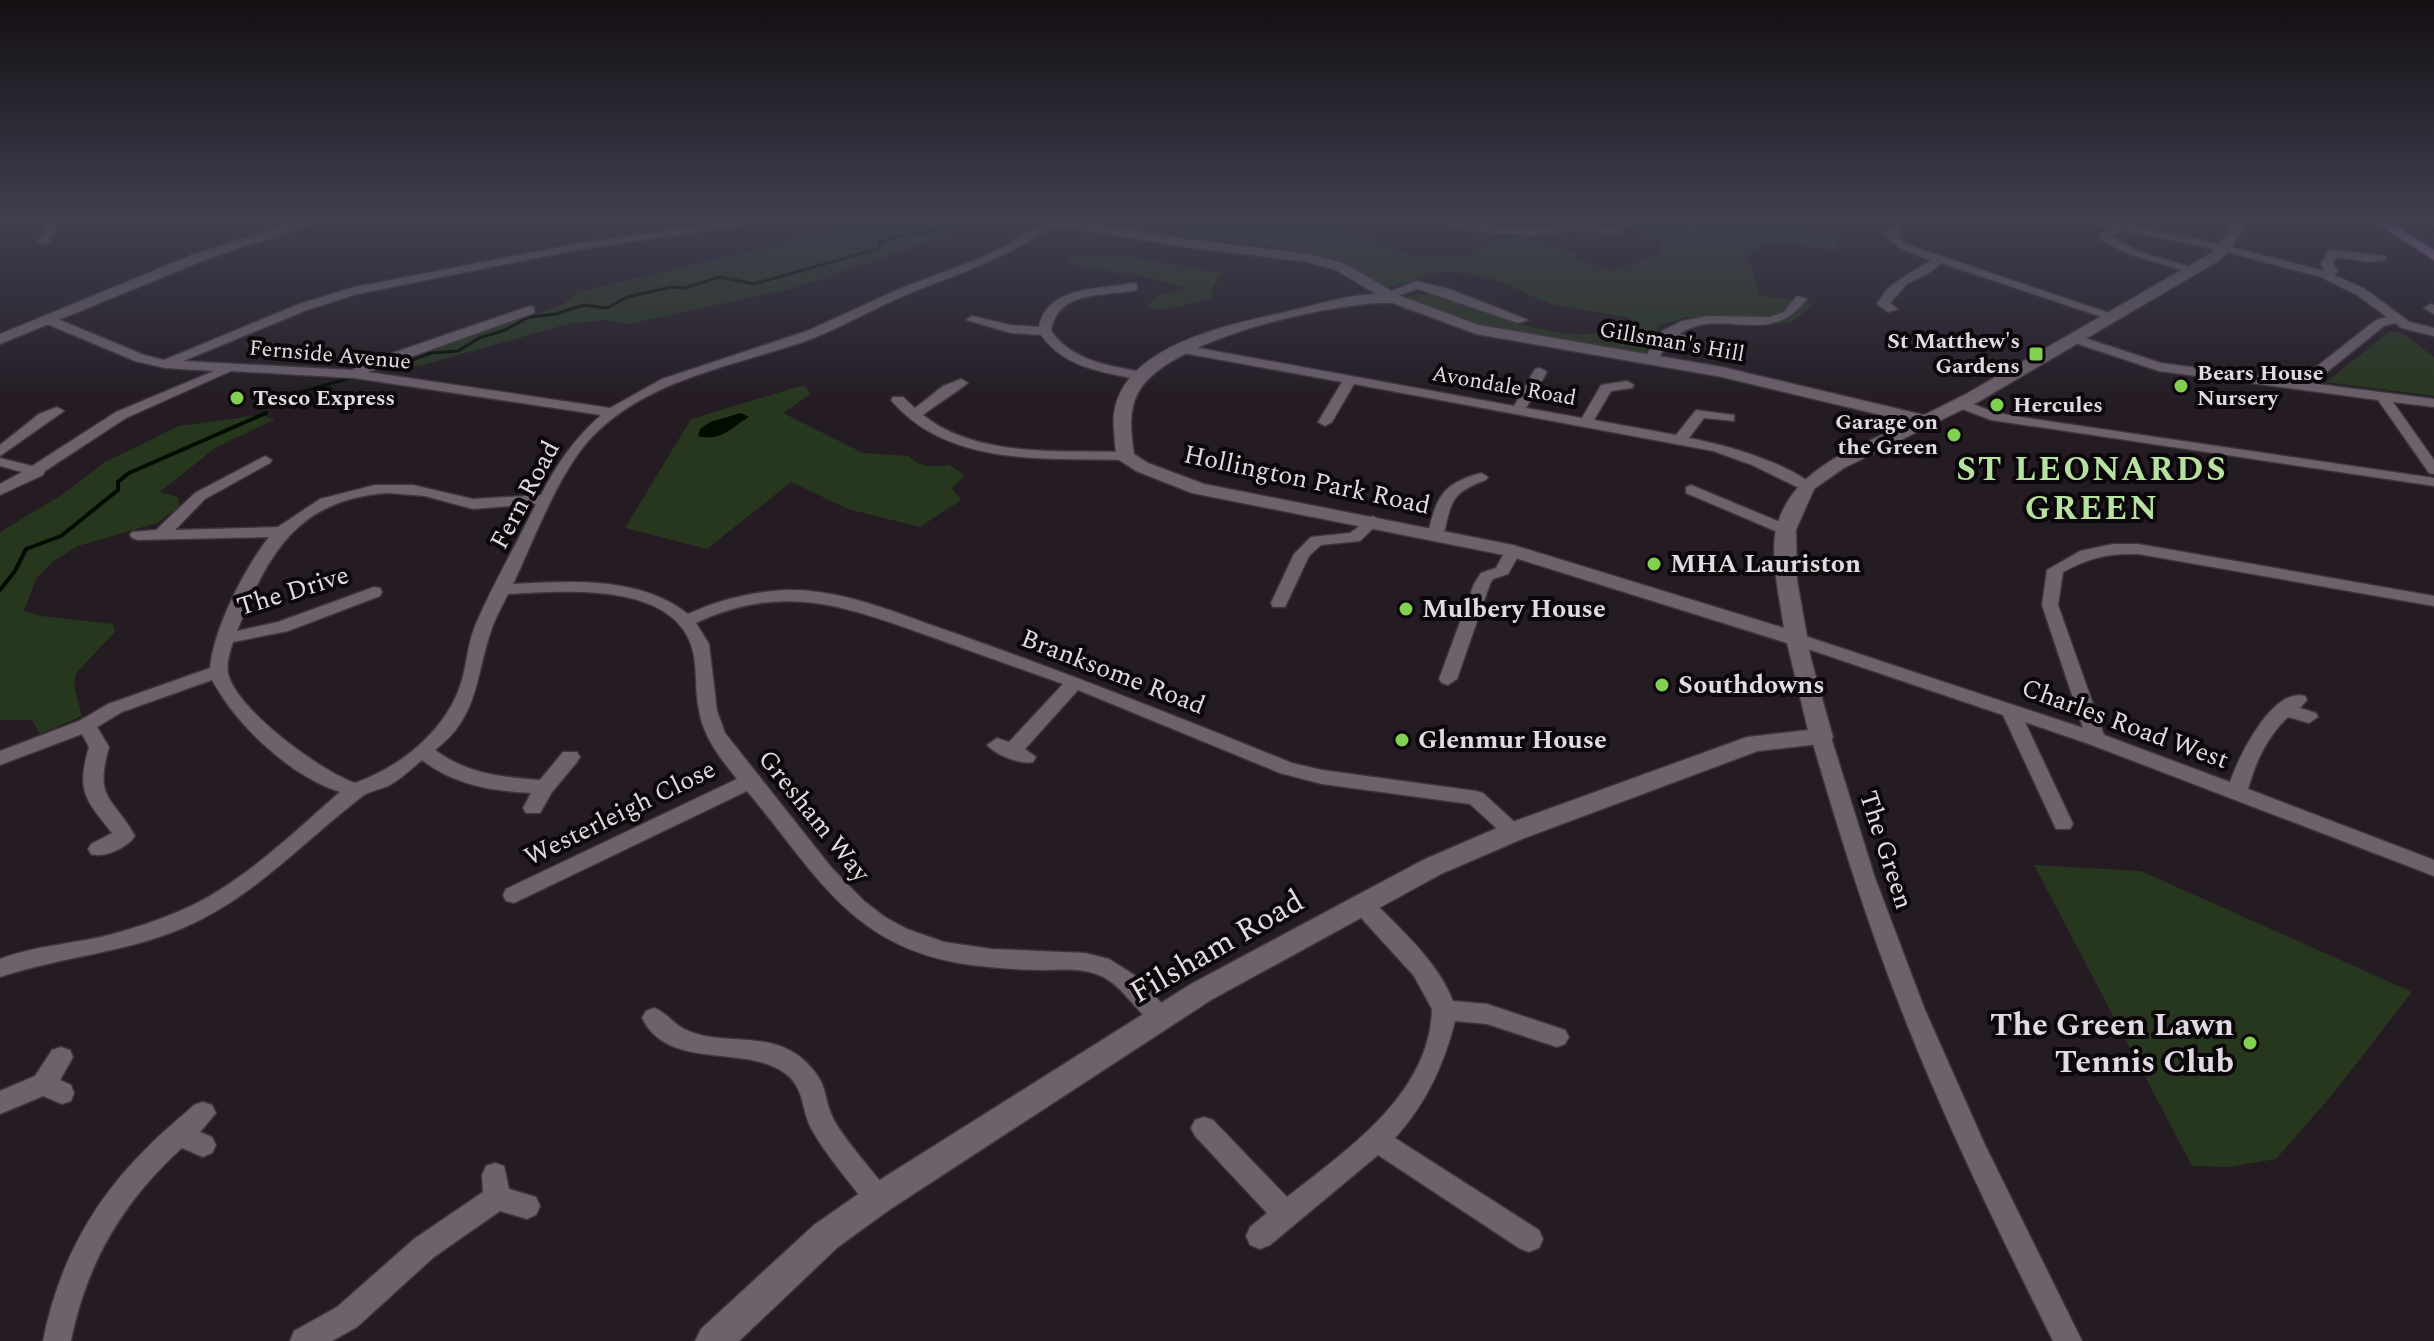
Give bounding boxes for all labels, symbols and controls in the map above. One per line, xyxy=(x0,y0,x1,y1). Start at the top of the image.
street label: Gillsman's Hill xyxy=(1597,313,1747,371)
place label: St Matthew's Gardens xyxy=(1887,325,2020,383)
street label: Fernside Avenue xyxy=(248,331,412,379)
marker: St Matthew's Gardens xyxy=(2027,345,2045,363)
street label: Avondale Road xyxy=(1429,357,1579,415)
place label: Bears House Nursery xyxy=(2197,357,2324,415)
marker: Bears House Nursery xyxy=(2172,377,2190,395)
place label: Tesco Express xyxy=(253,382,395,415)
marker: Tesco Express xyxy=(228,389,246,407)
place label: Hercules xyxy=(2013,389,2103,422)
marker: Hercules xyxy=(1988,396,2006,414)
place label: Garage on the Green xyxy=(1835,406,1938,464)
marker: Garage on the Green xyxy=(1945,426,1963,444)
street label: Fern Road xyxy=(480,433,570,557)
street label: Hollington Park Road xyxy=(1180,434,1434,526)
district label: ST LEONARDS GREEN xyxy=(1956,444,2228,535)
place label: MHA Lauriston xyxy=(1670,544,1861,584)
street label: The Drive xyxy=(232,555,354,627)
marker: MHA Lauriston xyxy=(1645,555,1663,573)
place label: Mulbery House xyxy=(1422,589,1606,629)
marker: Mulbery House xyxy=(1397,600,1415,618)
street label: Branksome Road xyxy=(1015,618,1211,726)
place label: Southdowns xyxy=(1678,665,1825,705)
street label: Charles Road West xyxy=(2016,668,2234,780)
marker: Southdowns xyxy=(1653,676,1671,694)
place label: Glenmur House xyxy=(1418,720,1607,760)
marker: Glenmur House xyxy=(1393,731,1411,749)
street label: Gresham Way xyxy=(748,741,881,892)
street label: Westerleigh Close xyxy=(517,749,723,877)
street label: The Green xyxy=(1848,786,1924,914)
street label: Filsham Road xyxy=(1121,877,1313,1017)
place label: The Green Lawn Tennis Club xyxy=(1990,1001,2234,1087)
marker: The Green Lawn Tennis Club xyxy=(2241,1034,2259,1052)

